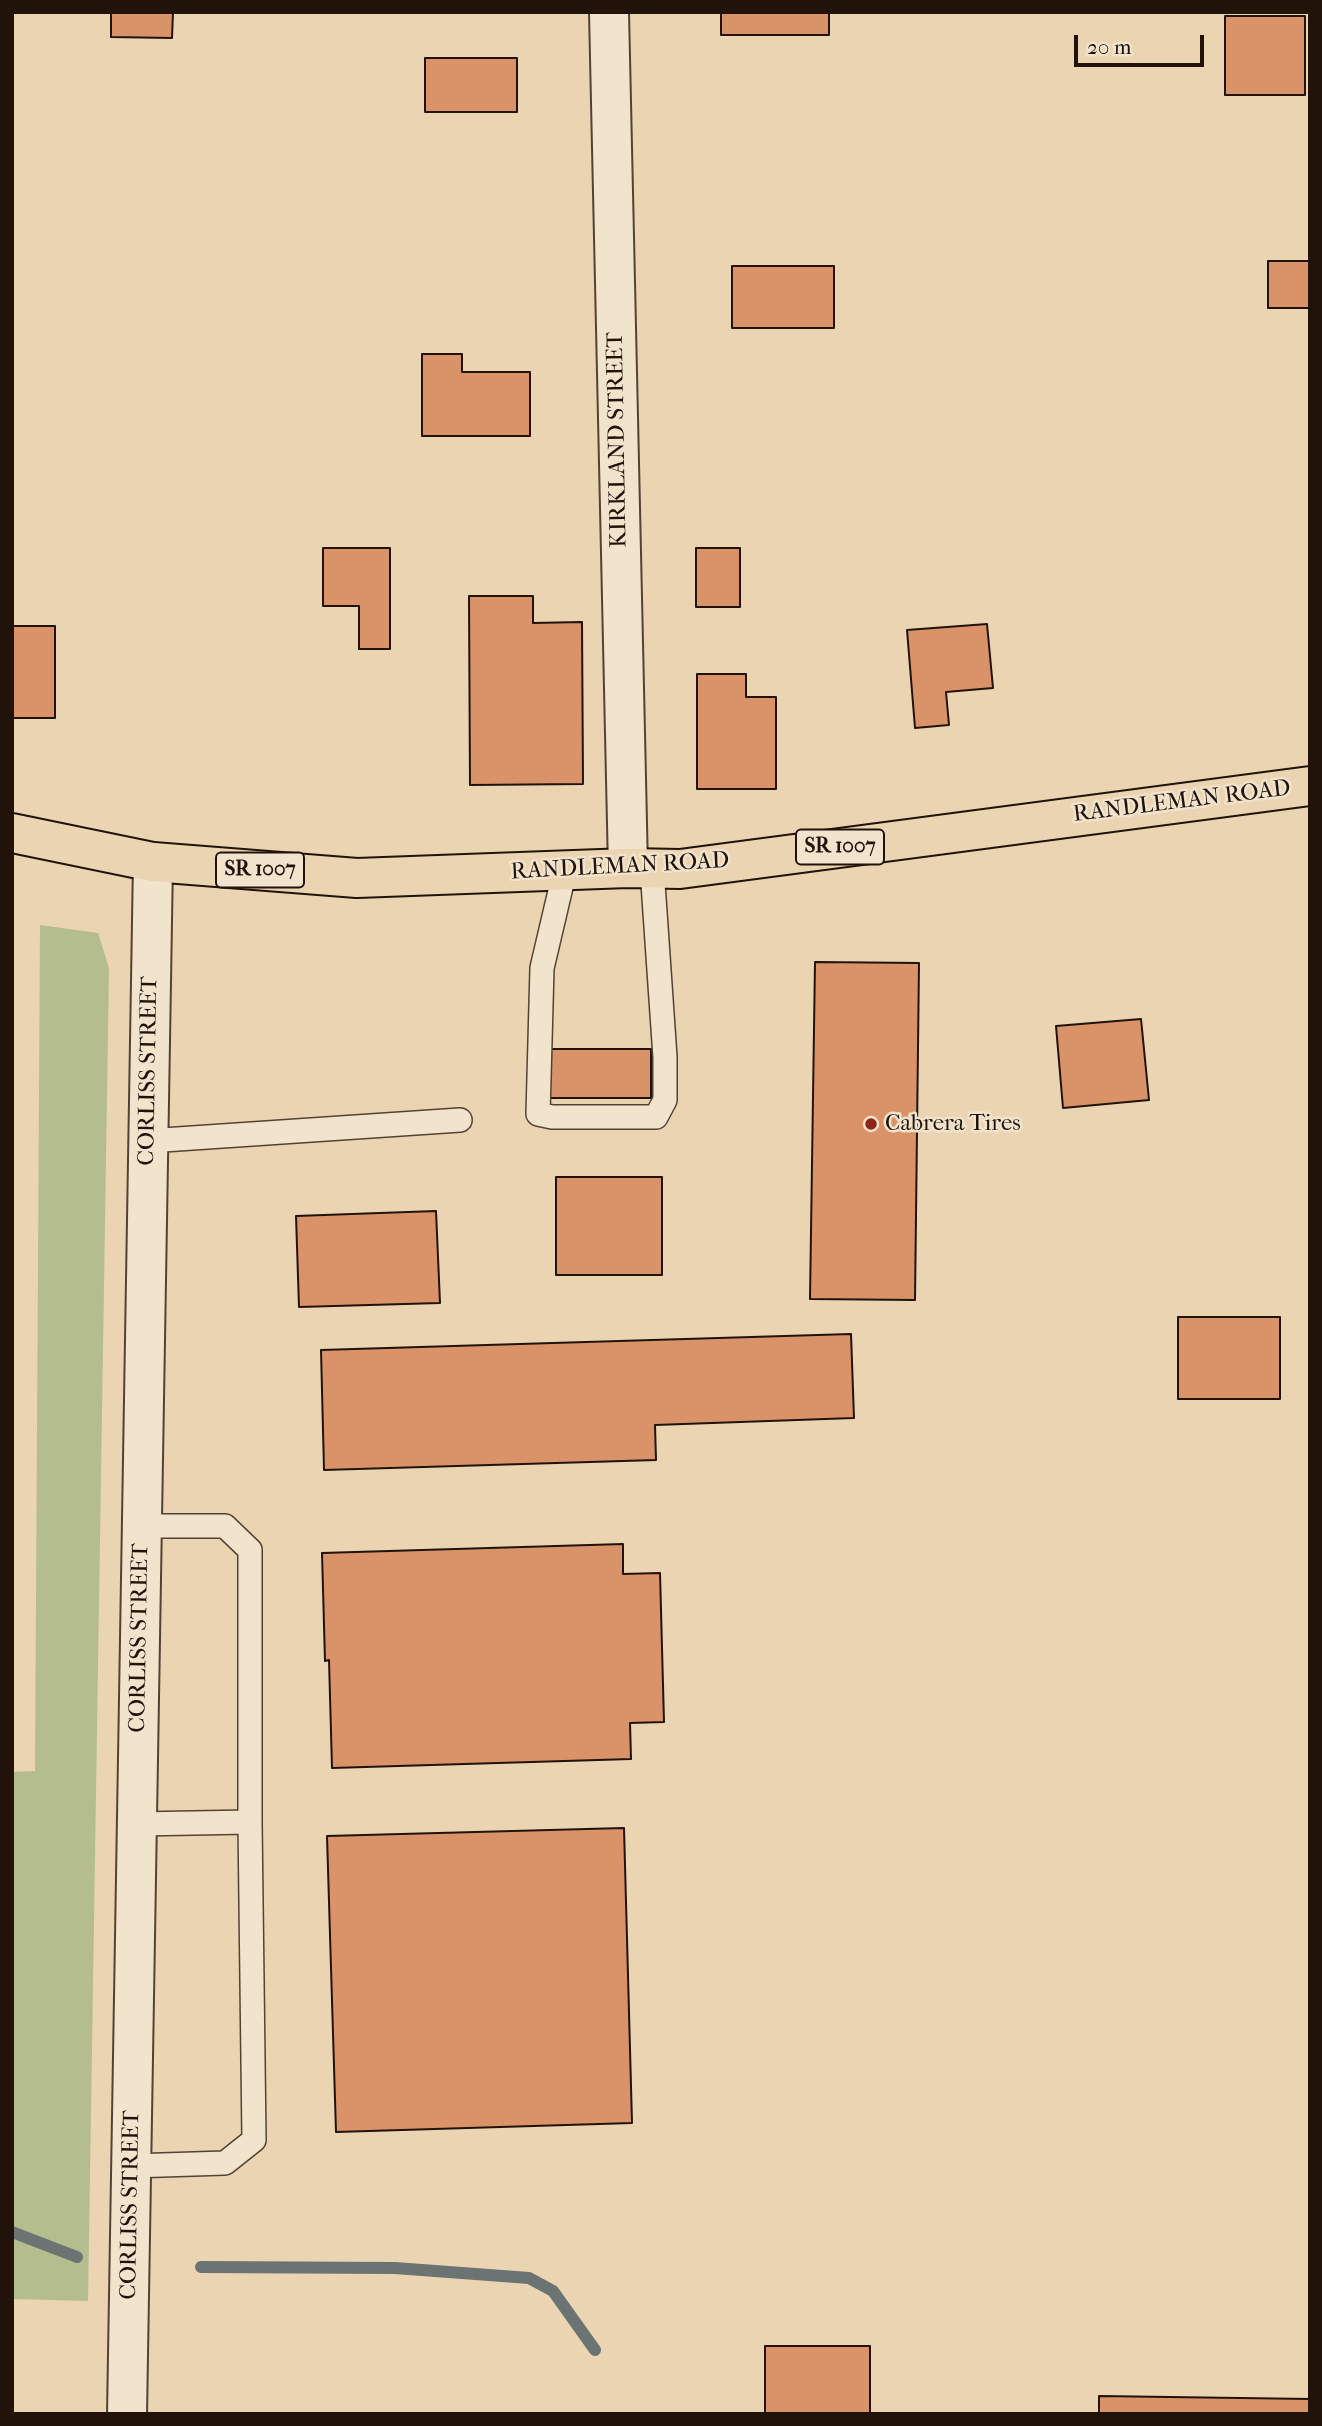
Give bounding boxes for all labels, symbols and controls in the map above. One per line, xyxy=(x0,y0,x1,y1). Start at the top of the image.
scale bar xyxy=(1077,21,1206,65)
text: 20 m xyxy=(1087,35,1131,59)
street label: KIRKLAND STREET xyxy=(602,332,634,548)
street label: RANDLEMAN ROAD xyxy=(1072,775,1292,829)
road number: SR 1007 xyxy=(796,830,884,864)
street label: RANDLEMAN ROAD xyxy=(510,847,730,887)
road number: SR 1007 xyxy=(216,852,304,888)
street label: CORLISS STREET xyxy=(134,976,164,1166)
place label: Cabrera Tires xyxy=(885,1110,1021,1138)
marker: Cabrera Tires xyxy=(863,1116,879,1132)
street label: CORLISS STREET xyxy=(125,1543,155,1733)
street label: CORLISS STREET xyxy=(116,2110,146,2300)

